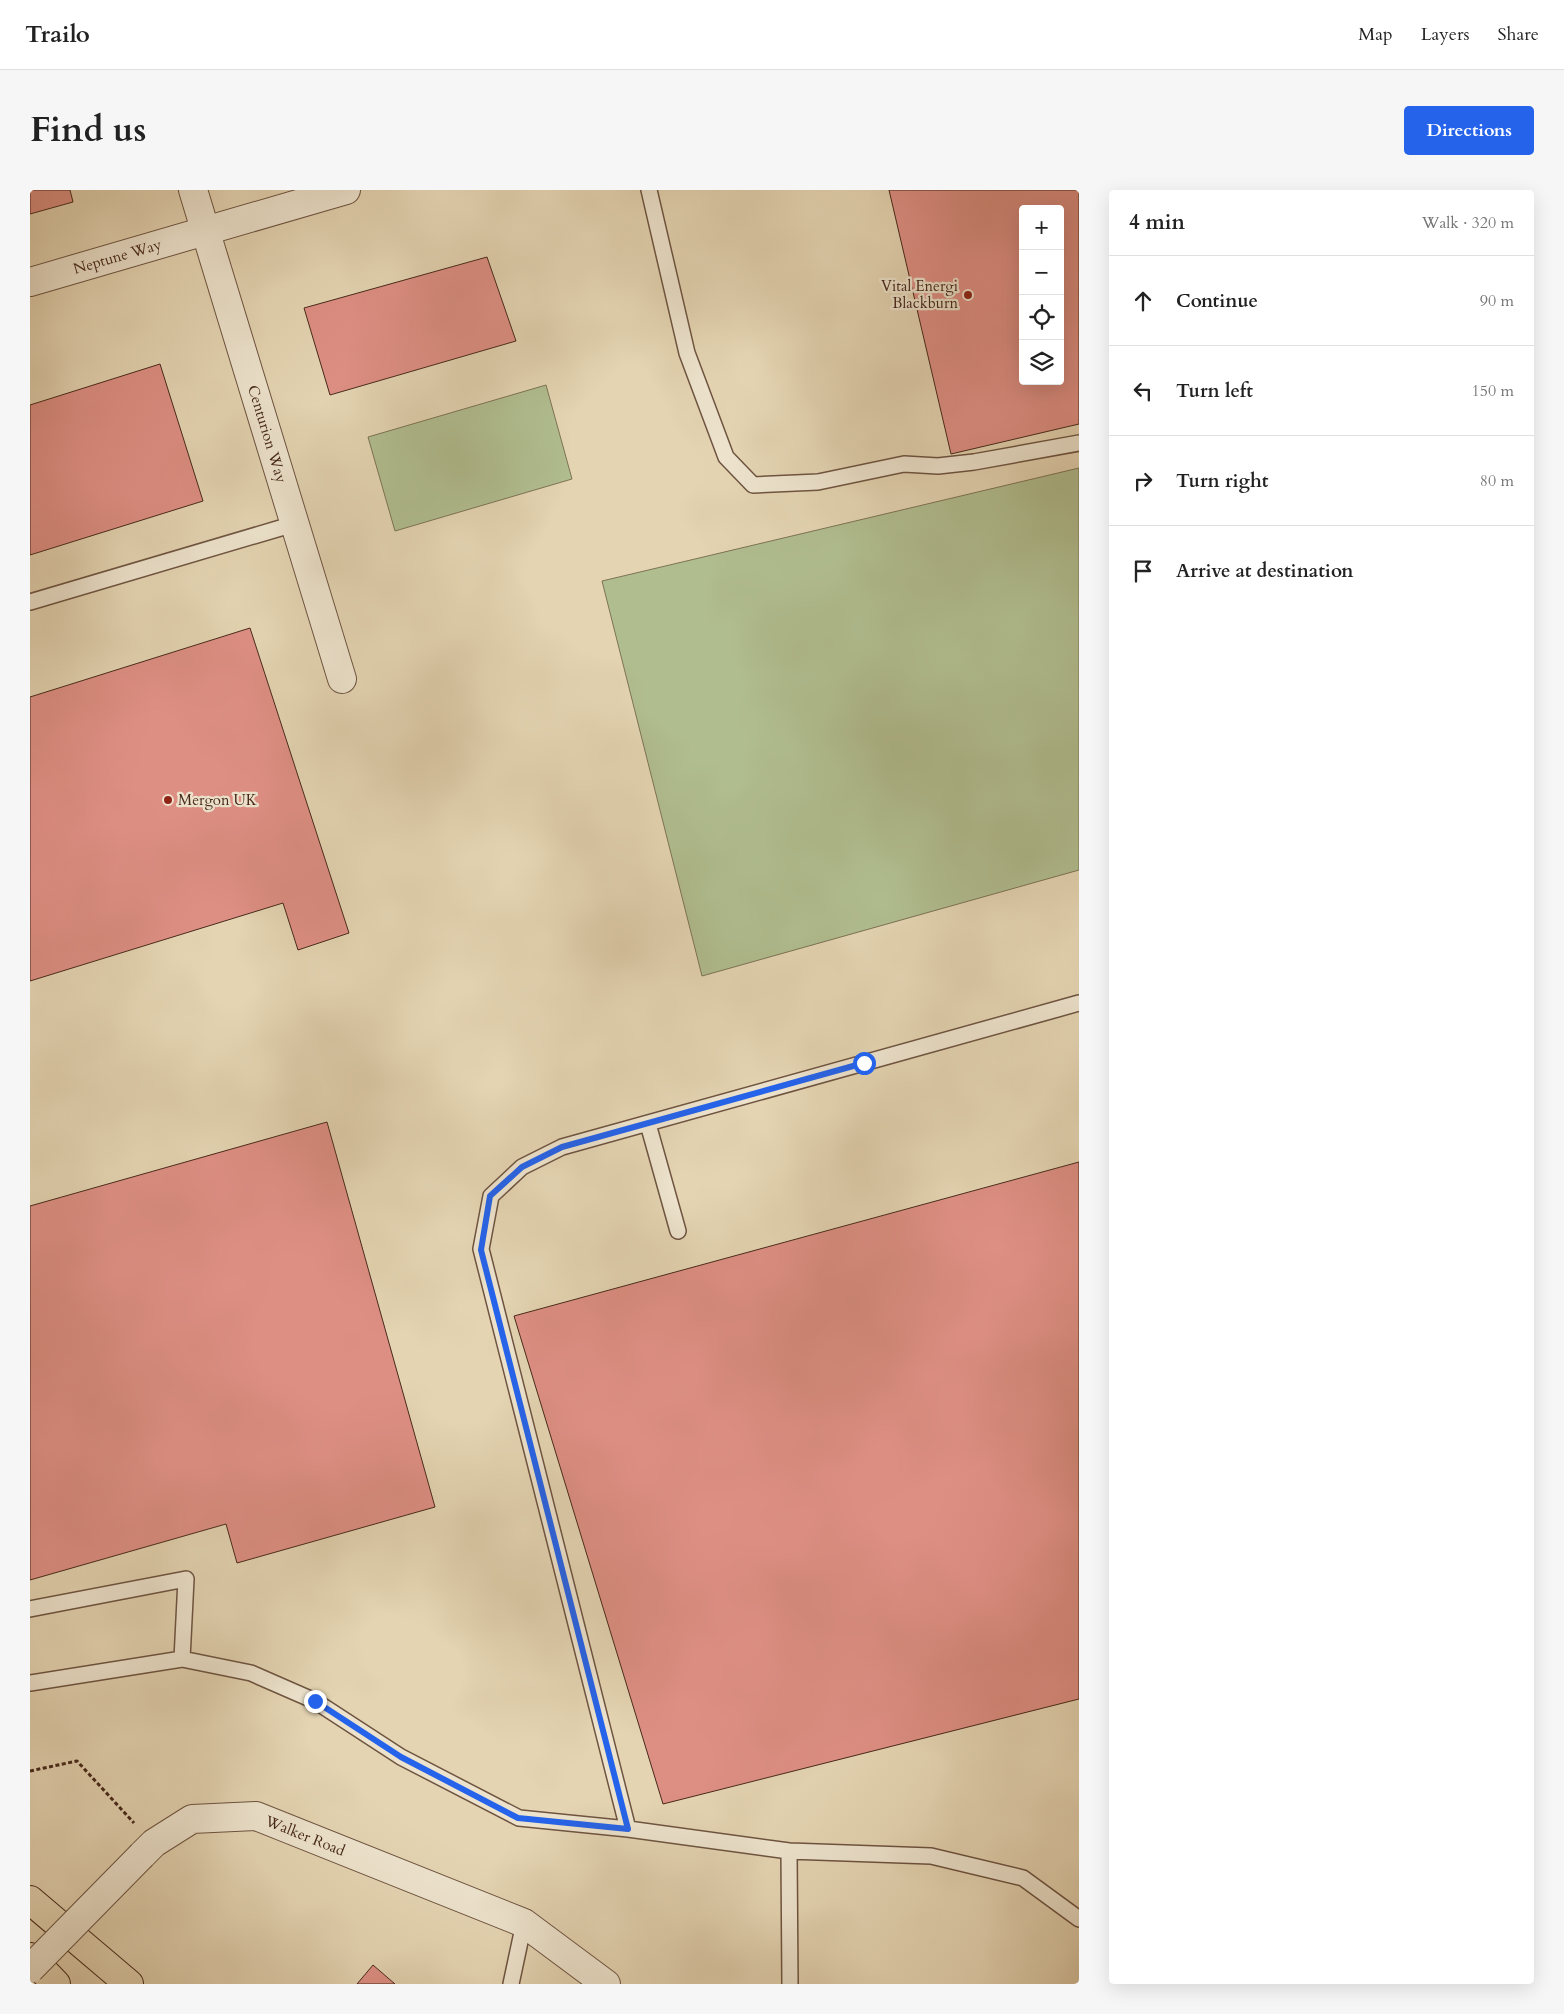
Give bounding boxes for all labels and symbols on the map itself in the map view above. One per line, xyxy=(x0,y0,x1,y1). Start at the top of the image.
street label: Neptune Way xyxy=(71,234,164,279)
place label: Vital Energi Blackburn xyxy=(881,276,958,313)
marker: Vital Energi Blackburn xyxy=(962,289,974,301)
street label: Centurion Way xyxy=(243,383,292,485)
place label: Mergon UK xyxy=(178,790,258,810)
marker: Mergon UK xyxy=(162,794,174,806)
route start xyxy=(853,1052,876,1075)
route end xyxy=(304,1690,327,1713)
street label: Walker Road xyxy=(261,1810,348,1861)

